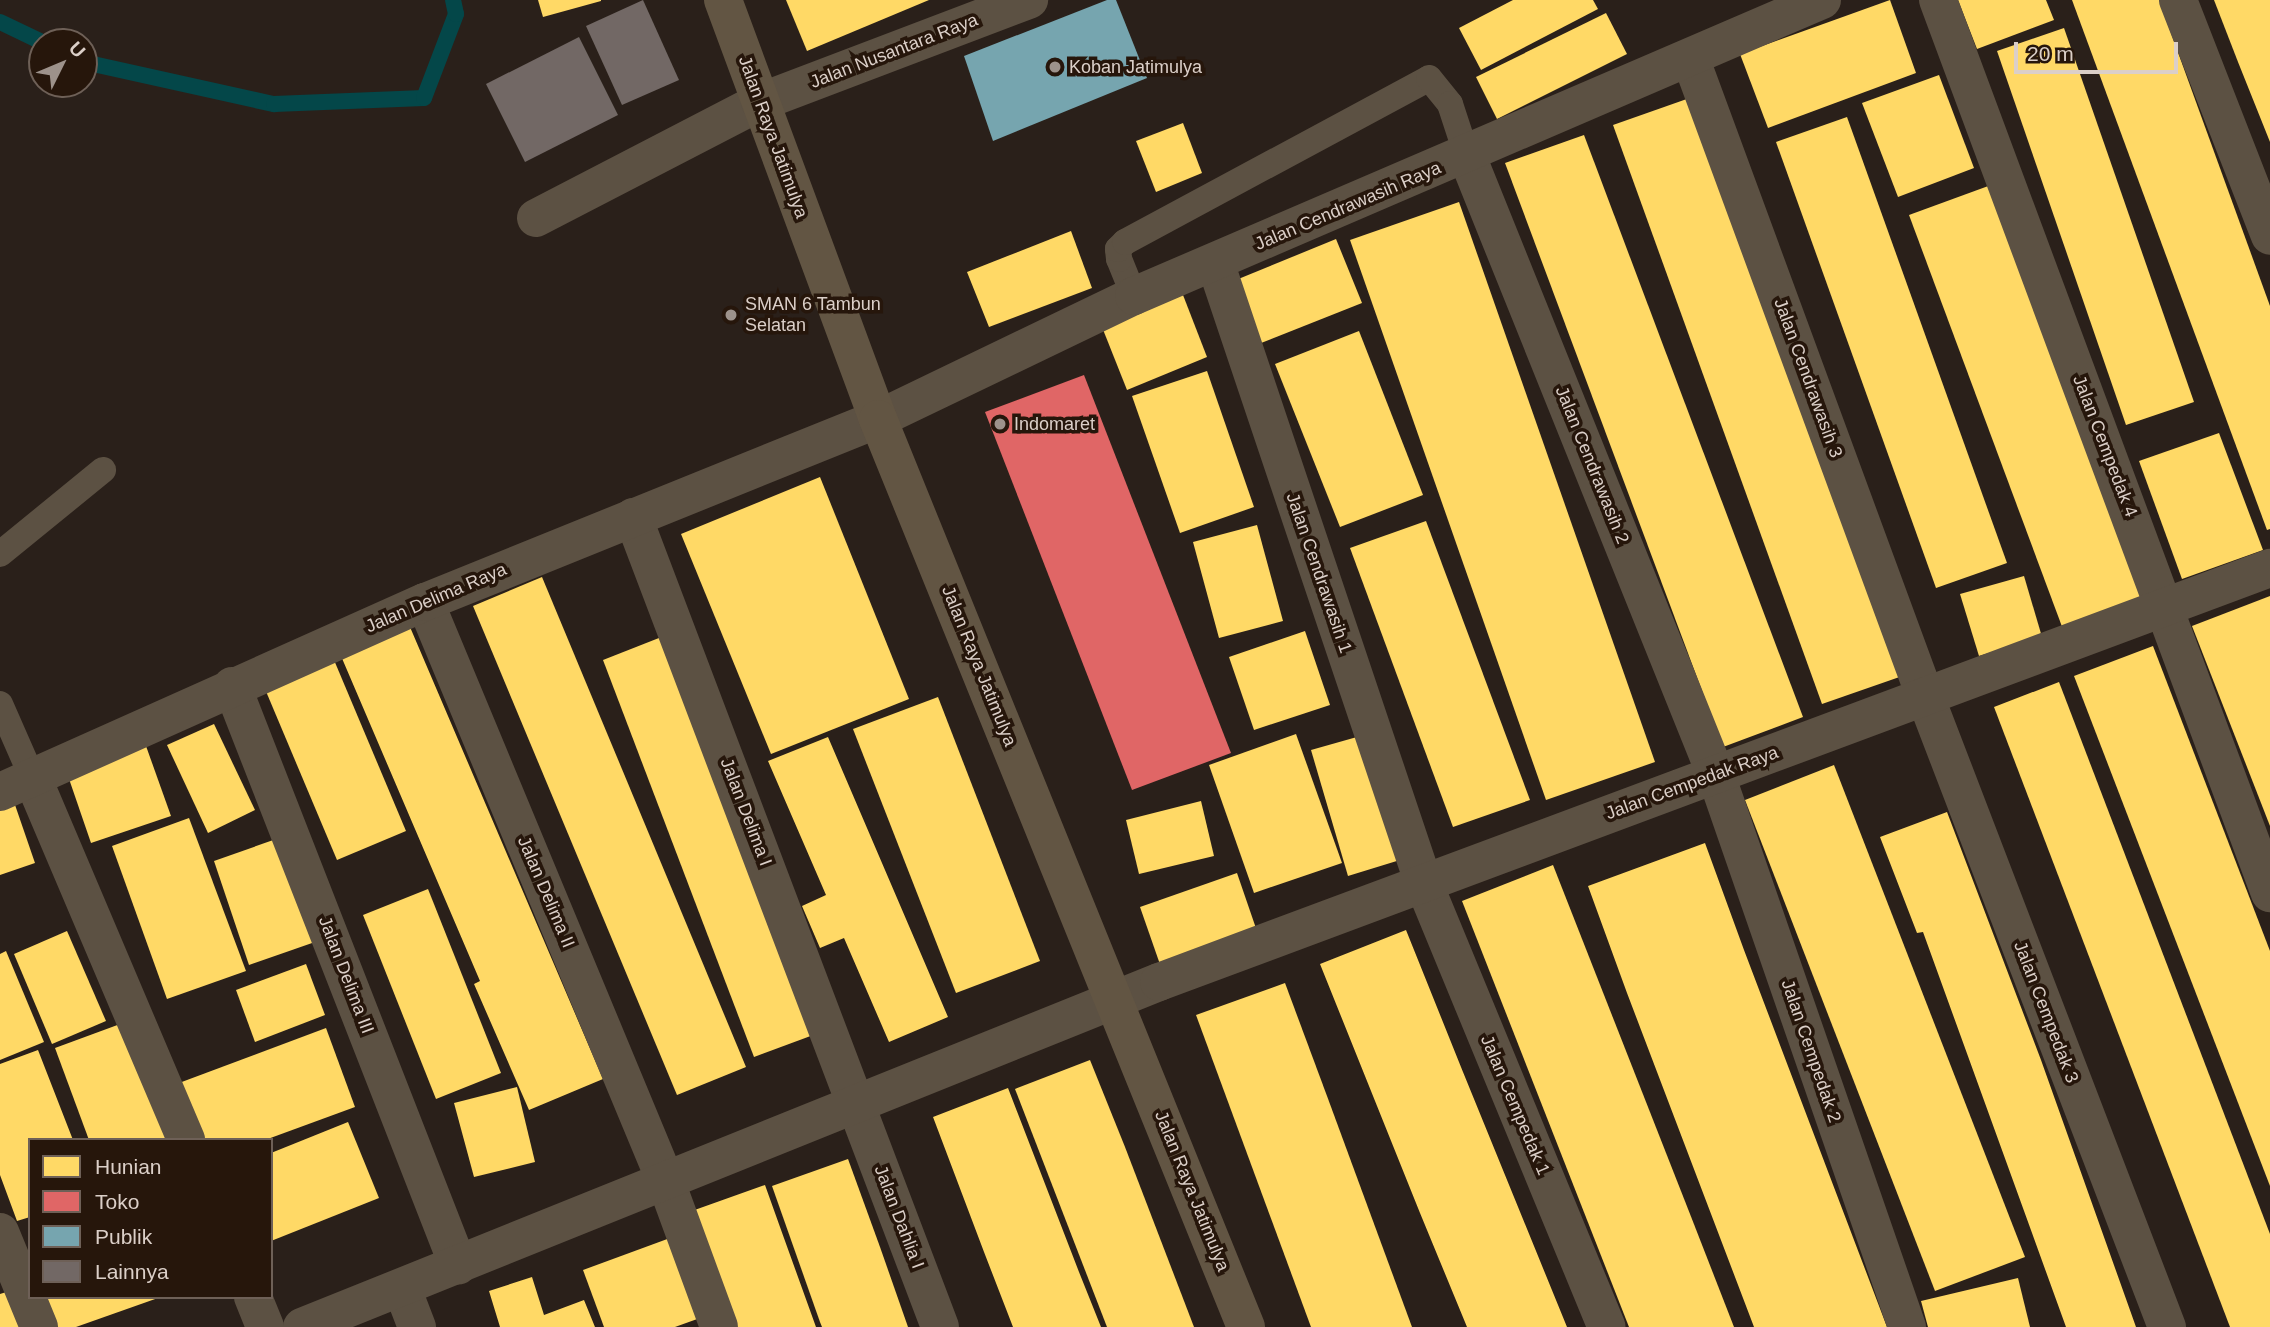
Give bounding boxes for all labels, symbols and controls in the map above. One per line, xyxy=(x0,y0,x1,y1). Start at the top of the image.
street label: Jalan Nusantara Raya xyxy=(807,9,981,93)
north arrow xyxy=(28,28,98,98)
scale bar xyxy=(2018,28,2182,72)
text: U xyxy=(65,38,90,62)
text: 20 m xyxy=(2027,42,2074,65)
street label: Jalan Raya Jatimulya xyxy=(734,53,812,221)
place label: Koban Jatimulya xyxy=(1069,56,1202,78)
marker: Koban Jatimulya xyxy=(1047,59,1063,75)
street label: Jalan Cendrawasih Raya xyxy=(1252,157,1444,255)
place label: SMAN 6 Tambun Selatan xyxy=(745,294,881,336)
street label: Jalan Cendrawasih 3 xyxy=(1769,295,1847,461)
marker: SMAN 6 Tambun Selatan xyxy=(723,307,739,323)
street label: Jalan Cempedak 4 xyxy=(2068,372,2142,520)
street label: Jalan Cendrawasih 2 xyxy=(1551,383,1633,547)
place label: Indomaret xyxy=(1014,413,1095,435)
marker: Indomaret xyxy=(992,416,1008,432)
street label: Jalan Cendrawasih 1 xyxy=(1281,490,1357,656)
street label: Jalan Delima Raya xyxy=(362,559,510,637)
street label: Jalan Raya Jatimulya xyxy=(937,583,1021,749)
street label: Jalan Cempedak Raya xyxy=(1603,742,1781,824)
street label: Jalan Delima I xyxy=(715,755,777,869)
street label: Jalan Delima II xyxy=(513,833,579,951)
street label: Jalan Delima III xyxy=(314,913,378,1037)
street label: Jalan Cempedak 3 xyxy=(2009,938,2083,1086)
street label: Jalan Cempedak 2 xyxy=(1776,977,1846,1125)
street label: Jalan Cempedak 1 xyxy=(1476,1032,1554,1178)
street label: Jalan Raya Jatimulya xyxy=(1150,1108,1234,1274)
legend xyxy=(28,1138,273,1299)
text: Hunian xyxy=(95,1155,162,1178)
street label: Jalan Dahlia I xyxy=(869,1162,929,1272)
text: Toko xyxy=(95,1190,139,1213)
text: Publik xyxy=(95,1225,152,1248)
text: Lainnya xyxy=(95,1260,169,1283)

